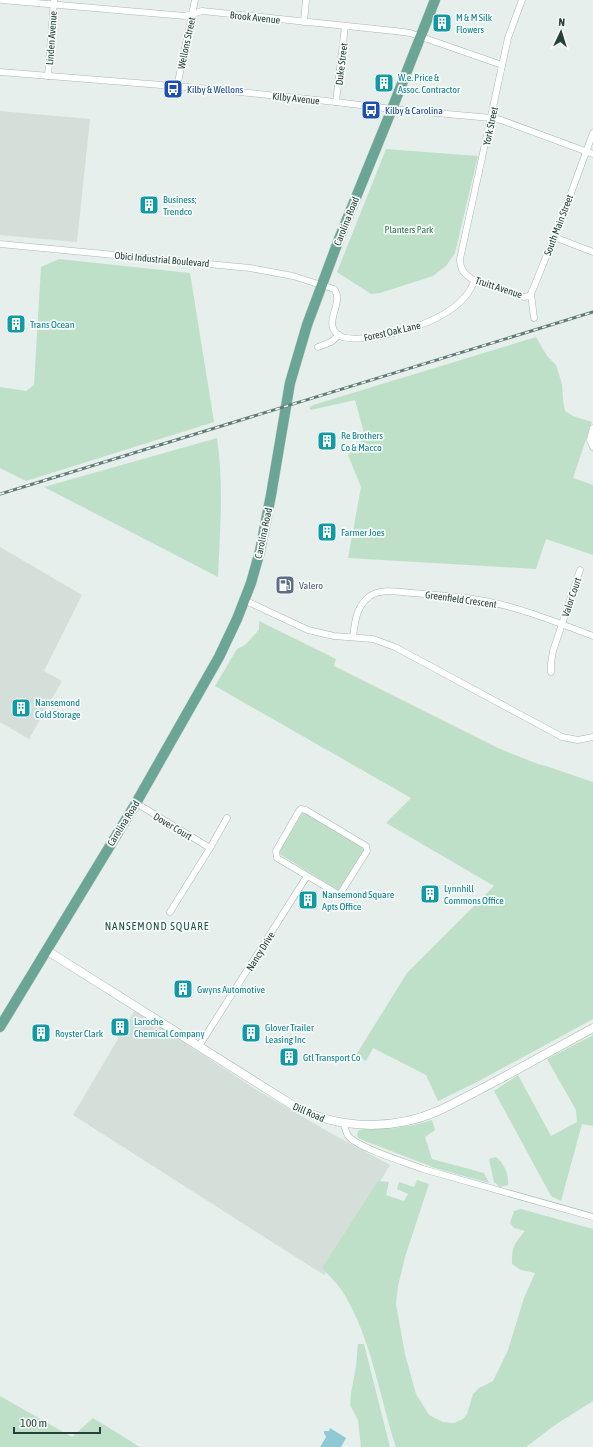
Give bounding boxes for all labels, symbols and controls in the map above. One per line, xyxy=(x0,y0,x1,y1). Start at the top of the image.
street label: Brook Avenue xyxy=(229,9,281,26)
street label: Linden Avenue xyxy=(44,10,59,65)
building icon: M & M Silk Flowers xyxy=(431,12,453,34)
place label: M & M Silk Flowers xyxy=(456,12,493,35)
north arrow xyxy=(541,12,581,52)
street label: Wellons Street xyxy=(176,16,197,70)
text: N xyxy=(558,16,565,28)
street label: Duke Street xyxy=(333,42,350,86)
building icon: W.e. Price & Assoc. Contractor xyxy=(373,72,395,94)
place label: W.e. Price & Assoc. Contractor xyxy=(398,72,461,95)
bus stop icon: Kilby & Wellons xyxy=(162,78,184,100)
place label: Kilby & Wellons xyxy=(187,84,244,95)
street label: Kilby Avenue xyxy=(272,91,321,107)
bus stop icon: Kilby & Carolina xyxy=(360,99,382,121)
place label: Kilby & Carolina xyxy=(385,105,443,116)
street label: York Street xyxy=(481,106,500,146)
street label: South Main Street xyxy=(542,193,575,257)
building icon: Business; Trendco xyxy=(138,194,160,216)
place label: Business; Trendco xyxy=(163,194,197,217)
street label: Carolina Road xyxy=(332,195,361,247)
park label: Planters Park xyxy=(385,224,434,235)
street label: Obici Industrial Boulevard xyxy=(114,250,210,269)
street label: Truitt Avenue xyxy=(474,275,524,300)
building icon: Trans Ocean xyxy=(5,313,27,335)
place label: Trans Ocean xyxy=(30,319,75,330)
street label: Forest Oak Lane xyxy=(363,320,422,343)
building icon: Re Brothers Co & Macco xyxy=(316,430,338,452)
place label: Re Brothers Co & Macco xyxy=(341,430,384,453)
street label: Carolina Road xyxy=(253,506,274,560)
building icon: Farmer Joes xyxy=(316,521,338,543)
place label: Farmer Joes xyxy=(341,527,385,538)
fuel station icon: Valero xyxy=(274,574,296,596)
street label: Valor Court xyxy=(560,576,583,618)
place label: Valero xyxy=(299,580,323,591)
street label: Greenfield Crescent xyxy=(425,589,497,610)
building icon: Nansemond Cold Storage xyxy=(10,697,32,719)
place label: Nansemond Cold Storage xyxy=(35,697,81,720)
street label: Carolina Road xyxy=(105,798,142,848)
street label: Dover Court xyxy=(152,811,194,842)
building icon: Lynnhill Commons Office xyxy=(419,883,441,905)
place label: Lynnhill Commons Office xyxy=(444,883,504,906)
building icon: Nansemond Square Apts Office xyxy=(297,889,319,911)
place label: Nansemond Square Apts Office xyxy=(322,889,395,912)
district label: NANSEMOND SQUARE xyxy=(105,920,209,932)
street label: Nancy Drive xyxy=(244,929,277,973)
building icon: Gwyns Automotive xyxy=(172,978,194,1000)
place label: Gwyns Automotive xyxy=(197,984,265,995)
building icon: Laroche Chemical Company xyxy=(109,1016,131,1038)
place label: Laroche Chemical Company xyxy=(134,1016,205,1039)
building icon: Royster Clark xyxy=(30,1022,52,1044)
building icon: Glover Trailer Leasing Inc xyxy=(240,1022,262,1044)
place label: Glover Trailer Leasing Inc xyxy=(265,1022,315,1045)
place label: Royster Clark xyxy=(55,1028,104,1039)
building icon: Gtl Transport Co xyxy=(278,1046,300,1068)
place label: Gtl Transport Co xyxy=(303,1052,361,1063)
street label: Dill Road xyxy=(291,1101,327,1124)
scale bar xyxy=(14,1409,100,1435)
text: 100 m xyxy=(20,1416,47,1430)

